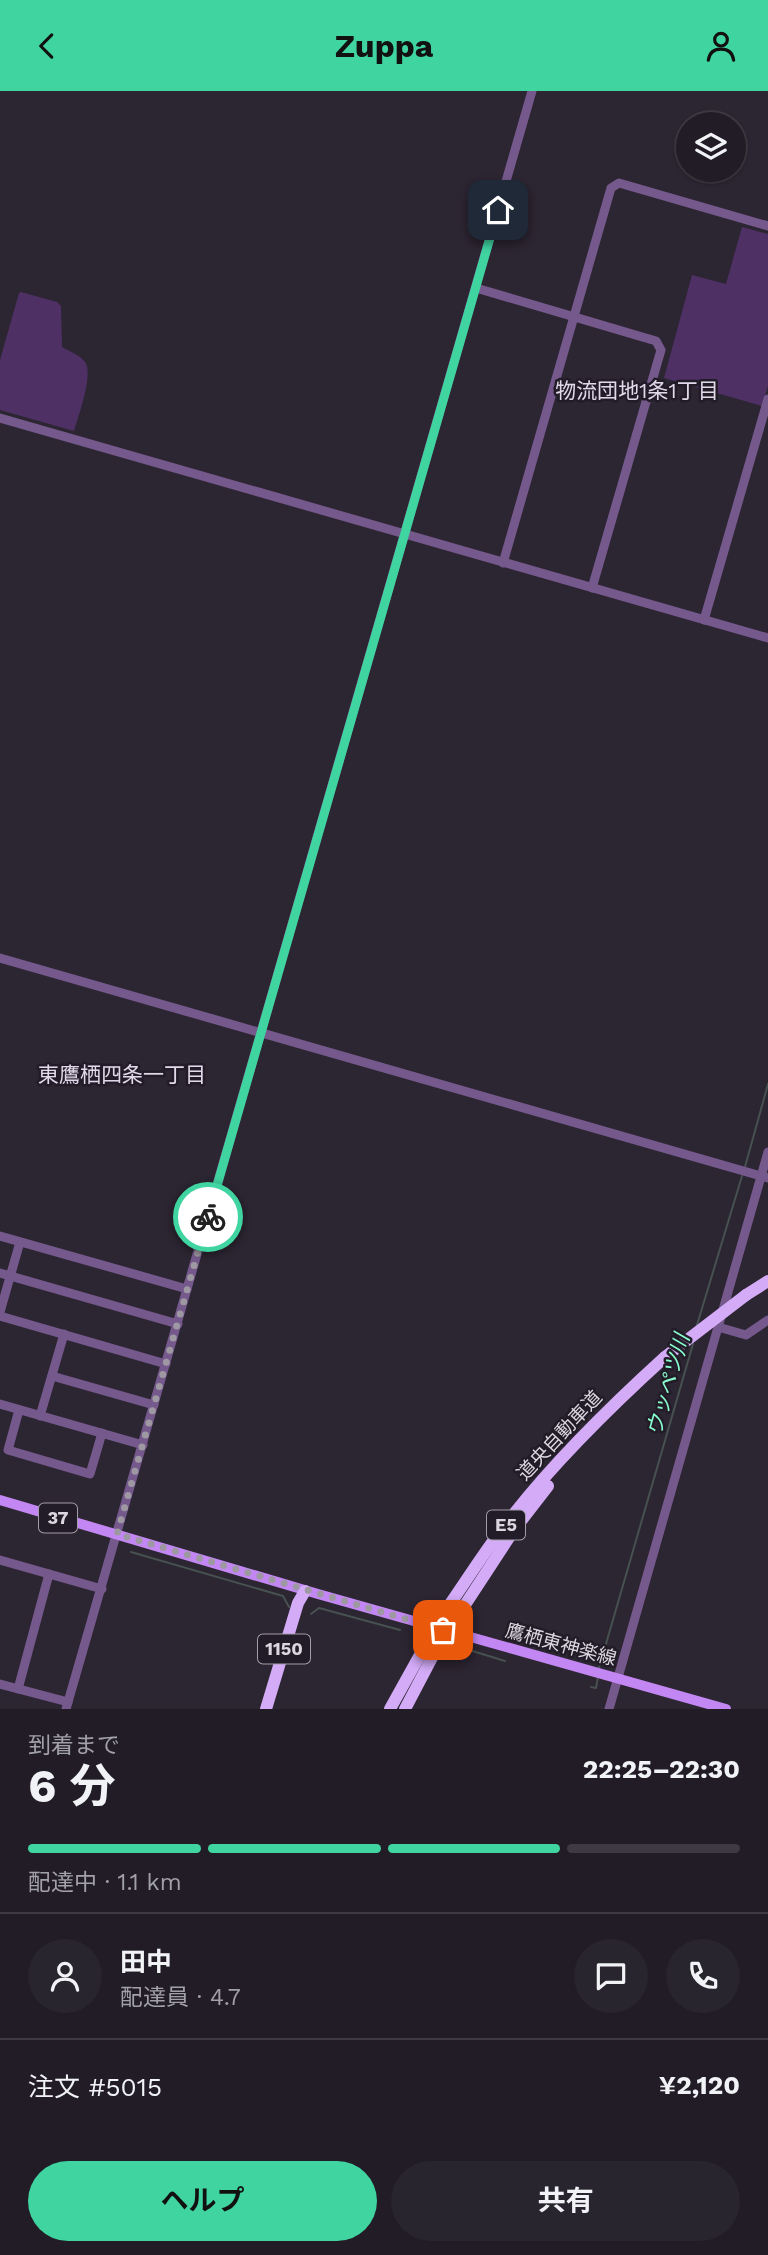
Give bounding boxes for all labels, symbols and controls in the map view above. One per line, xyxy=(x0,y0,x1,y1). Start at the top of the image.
icon: back xyxy=(28,27,66,65)
text: Zuppa xyxy=(335,27,433,65)
icon: person xyxy=(702,27,740,65)
map controls xyxy=(676,112,746,182)
button: layers xyxy=(676,112,746,182)
pin xyxy=(468,180,528,240)
icon: home xyxy=(479,191,517,229)
district label: 物流団地1条1丁目 xyxy=(555,378,719,403)
district label: 東鷹栖四条一丁目 xyxy=(38,1062,206,1087)
courier xyxy=(173,1182,243,1252)
icon: bike xyxy=(189,1198,227,1236)
water label: ウッペツ川 xyxy=(641,1329,695,1439)
street label: 道央自動車道 xyxy=(512,1386,607,1485)
road number: 37 xyxy=(39,1503,77,1533)
road number: E5 xyxy=(487,1511,525,1539)
pin xyxy=(413,1600,473,1660)
icon: bag xyxy=(424,1611,462,1649)
street label: 鷹栖東神楽線 xyxy=(503,1619,619,1670)
road number: 1150 xyxy=(258,1635,310,1664)
text: 到着まで xyxy=(28,1732,120,1759)
text: 22:25–22:30 xyxy=(583,1754,740,1784)
text: 6 分 xyxy=(28,1759,116,1813)
text: 配達中 · 1.1 km xyxy=(28,1869,182,1896)
button: person xyxy=(28,1939,102,2013)
button: chat xyxy=(574,1939,648,2013)
button: phone xyxy=(666,1939,740,2013)
text: 田中 xyxy=(120,1947,172,1977)
text: 配達員 · 4.7 xyxy=(120,1984,241,2011)
text: ¥2,120 xyxy=(659,2070,740,2100)
text: 注文 #5015 xyxy=(28,2072,162,2102)
button: ヘルプ xyxy=(28,2161,377,2241)
button: 共有 xyxy=(391,2161,740,2241)

